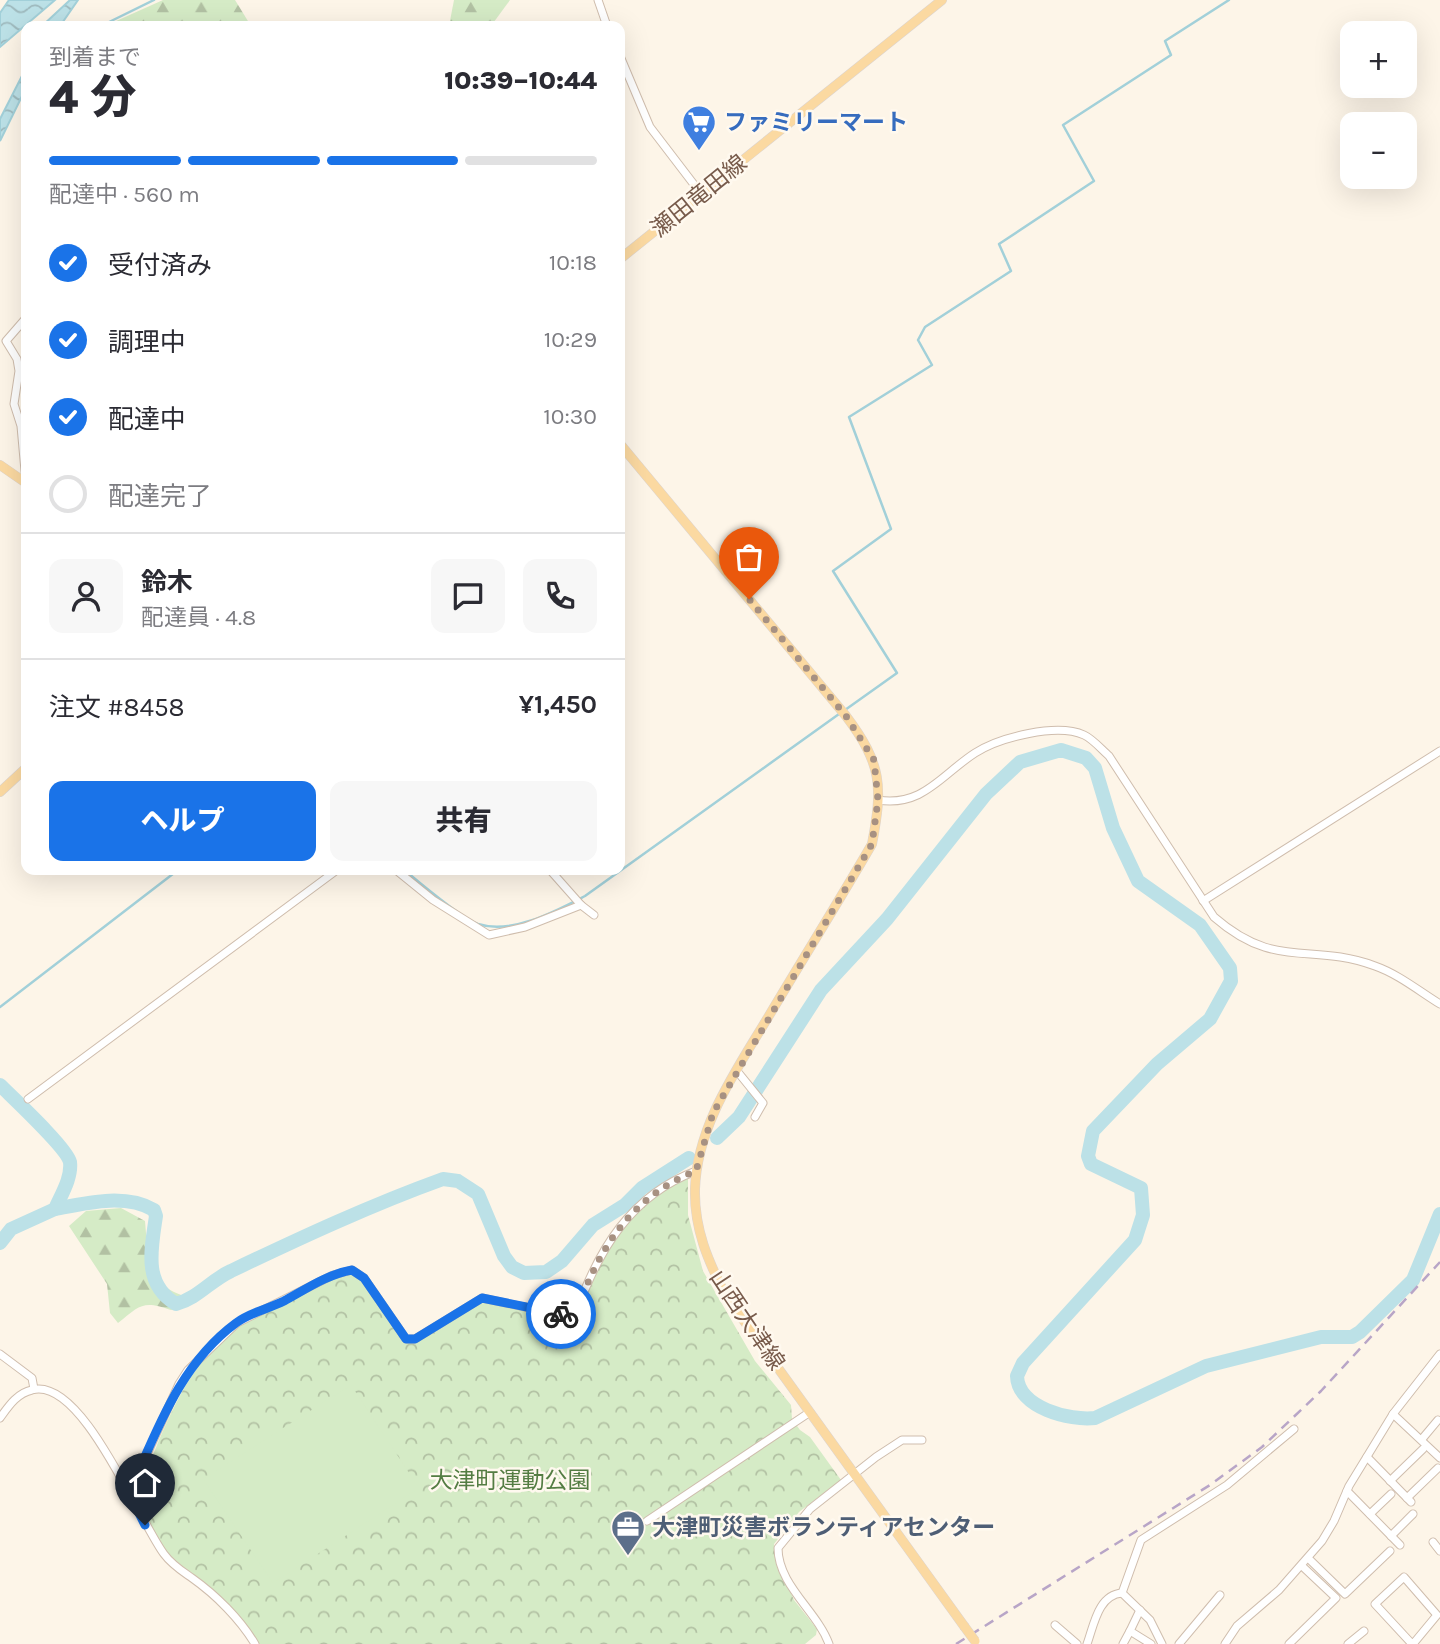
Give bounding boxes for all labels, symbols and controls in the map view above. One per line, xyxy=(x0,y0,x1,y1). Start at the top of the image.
map controls xyxy=(1340,21,1417,189)
button: + xyxy=(1340,21,1417,98)
text: 到着まで xyxy=(49,44,141,71)
text: 10:39–10:44 xyxy=(444,65,597,96)
text: 4 分 xyxy=(49,71,137,125)
supermarket icon: ファミリーマート xyxy=(680,103,718,152)
place label: ファミリーマート xyxy=(724,109,908,136)
button: − xyxy=(1340,112,1417,189)
street label: 瀬田竜田線 xyxy=(646,149,752,243)
text: 配達中 · 560 m xyxy=(49,181,200,208)
icon: check xyxy=(49,244,87,282)
text: 10:18 xyxy=(549,249,597,276)
text: 受付済み xyxy=(108,250,212,281)
icon: check xyxy=(49,321,87,359)
text: 10:29 xyxy=(544,326,597,353)
text: 調理中 xyxy=(108,327,186,358)
icon: check xyxy=(49,398,87,436)
text: 10:30 xyxy=(543,403,597,430)
text: 配達中 xyxy=(108,404,186,435)
text: 配達完了 xyxy=(108,481,212,512)
pin xyxy=(719,527,779,599)
icon: bag xyxy=(730,538,768,576)
button: person xyxy=(49,559,123,633)
button: chat xyxy=(431,559,505,633)
button: phone xyxy=(523,559,597,633)
text: 鈴木 xyxy=(141,567,193,598)
text: 配達員 · 4.8 xyxy=(141,604,256,631)
text: ¥1,450 xyxy=(519,689,597,720)
text: 注文 #8458 xyxy=(49,692,185,723)
button: ヘルプ xyxy=(49,781,316,861)
button: 共有 xyxy=(330,781,597,861)
street label: 山西大津線 xyxy=(704,1265,790,1375)
courier xyxy=(526,1279,596,1349)
icon: bike xyxy=(542,1295,580,1333)
pin xyxy=(115,1453,175,1525)
icon: home xyxy=(126,1464,164,1502)
park label: 大津町運動公園 xyxy=(430,1467,591,1494)
office icon: 大津町災害ボランティアセンター xyxy=(609,1508,647,1557)
place label: 大津町災害ボランティアセンター xyxy=(652,1514,995,1541)

